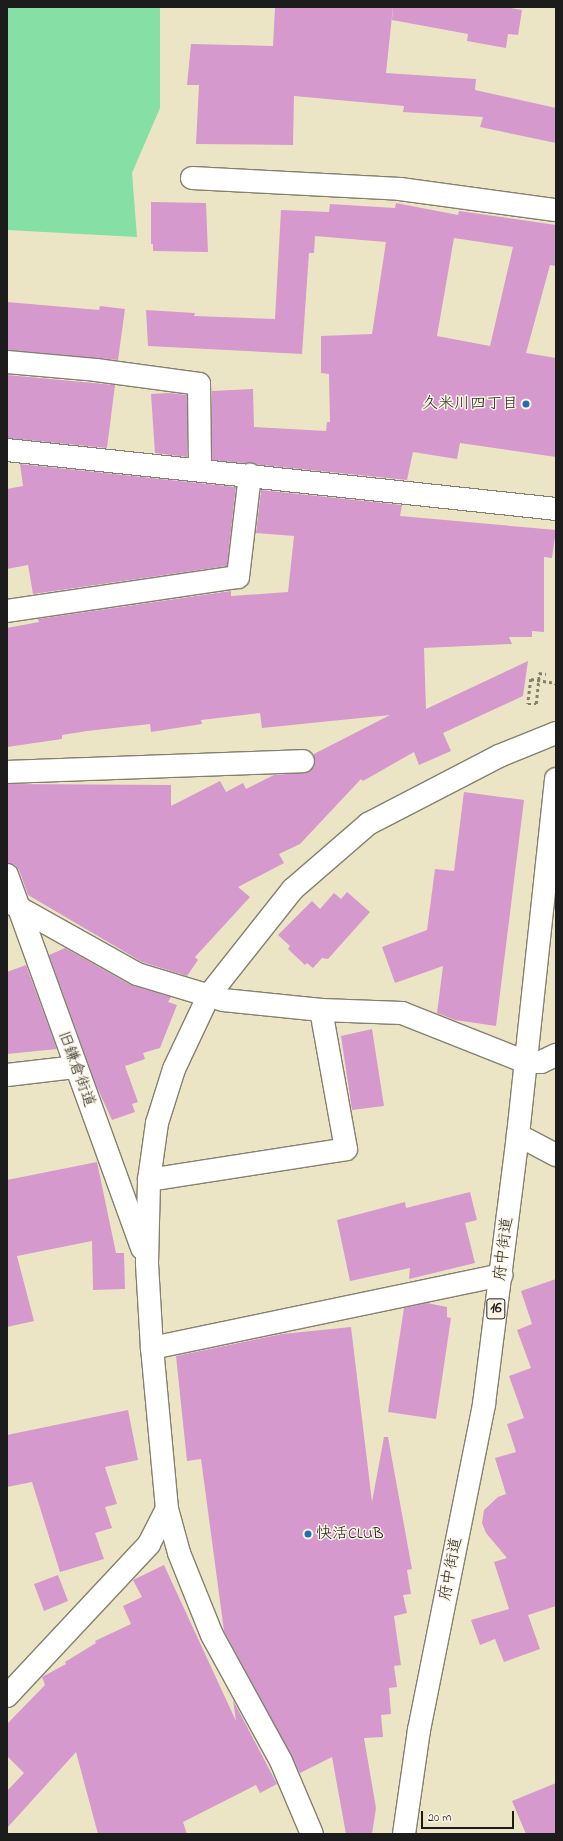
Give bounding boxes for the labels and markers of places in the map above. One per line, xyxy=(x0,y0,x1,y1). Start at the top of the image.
place label: 久米川四丁目 xyxy=(422,394,518,414)
marker: 久米川四丁目 xyxy=(521,399,531,409)
place label: 快活CLUB xyxy=(316,1524,384,1544)
marker: 快活CLUB xyxy=(303,1529,313,1539)

